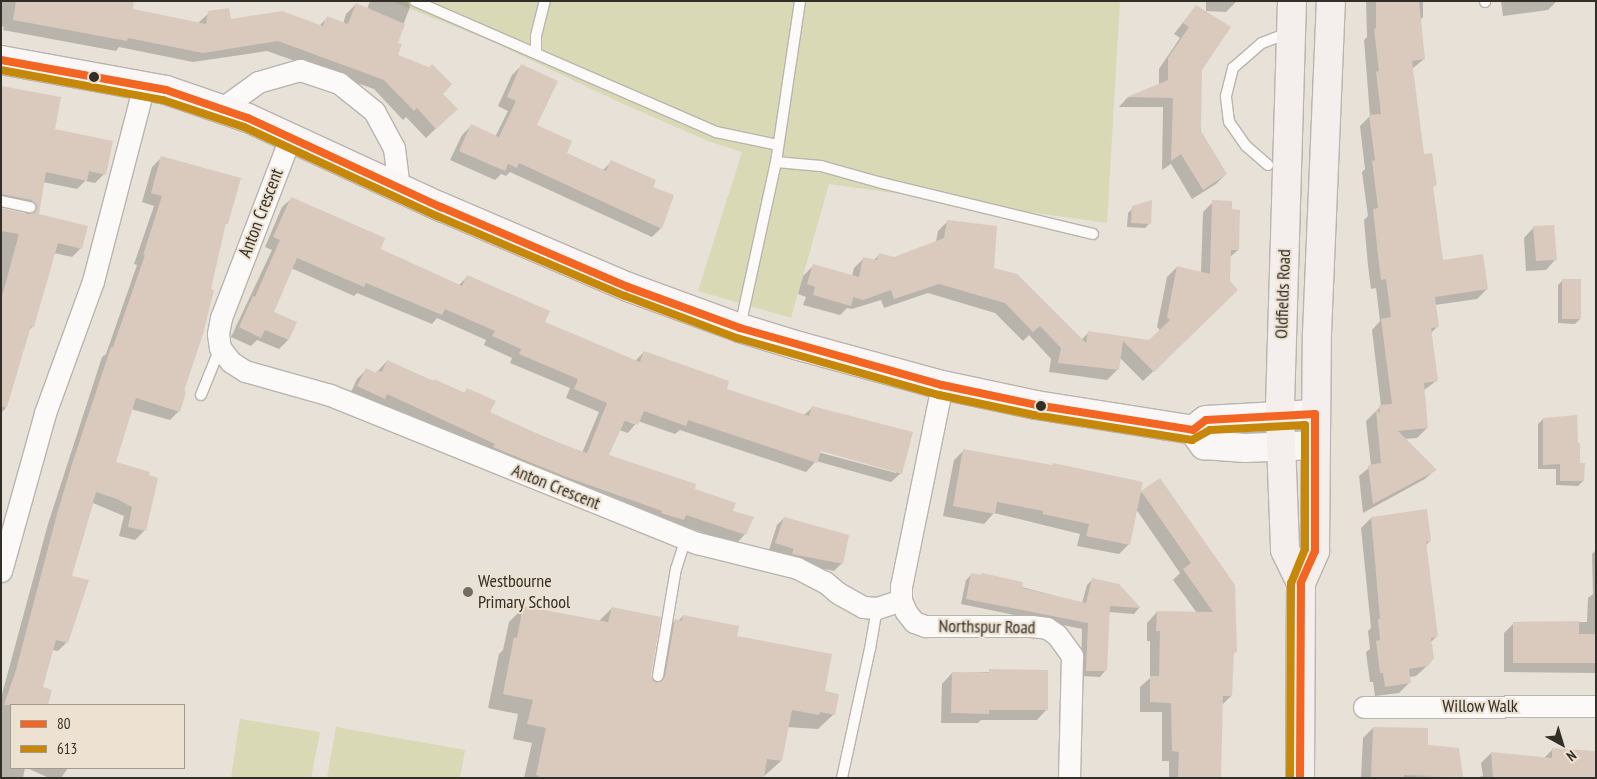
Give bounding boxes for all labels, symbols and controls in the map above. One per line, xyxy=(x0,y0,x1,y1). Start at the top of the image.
unlabelled marker xyxy=(89,72,99,82)
street label: Anton Crescent xyxy=(234,165,288,261)
street label: Oldfields Road xyxy=(1271,249,1295,339)
unlabelled marker xyxy=(1036,401,1046,411)
street label: Anton Crescent xyxy=(509,459,603,515)
place label: Westbourne Primary School xyxy=(478,571,571,614)
marker: Westbourne Primary School xyxy=(462,586,474,598)
street label: Northspur Road xyxy=(938,615,1036,639)
street label: Willow Walk xyxy=(1442,695,1518,717)
legend xyxy=(10,704,185,769)
text: 80 xyxy=(57,714,71,733)
north arrow xyxy=(1537,719,1587,769)
text: 613 xyxy=(57,739,77,758)
text: N xyxy=(1563,746,1580,765)

